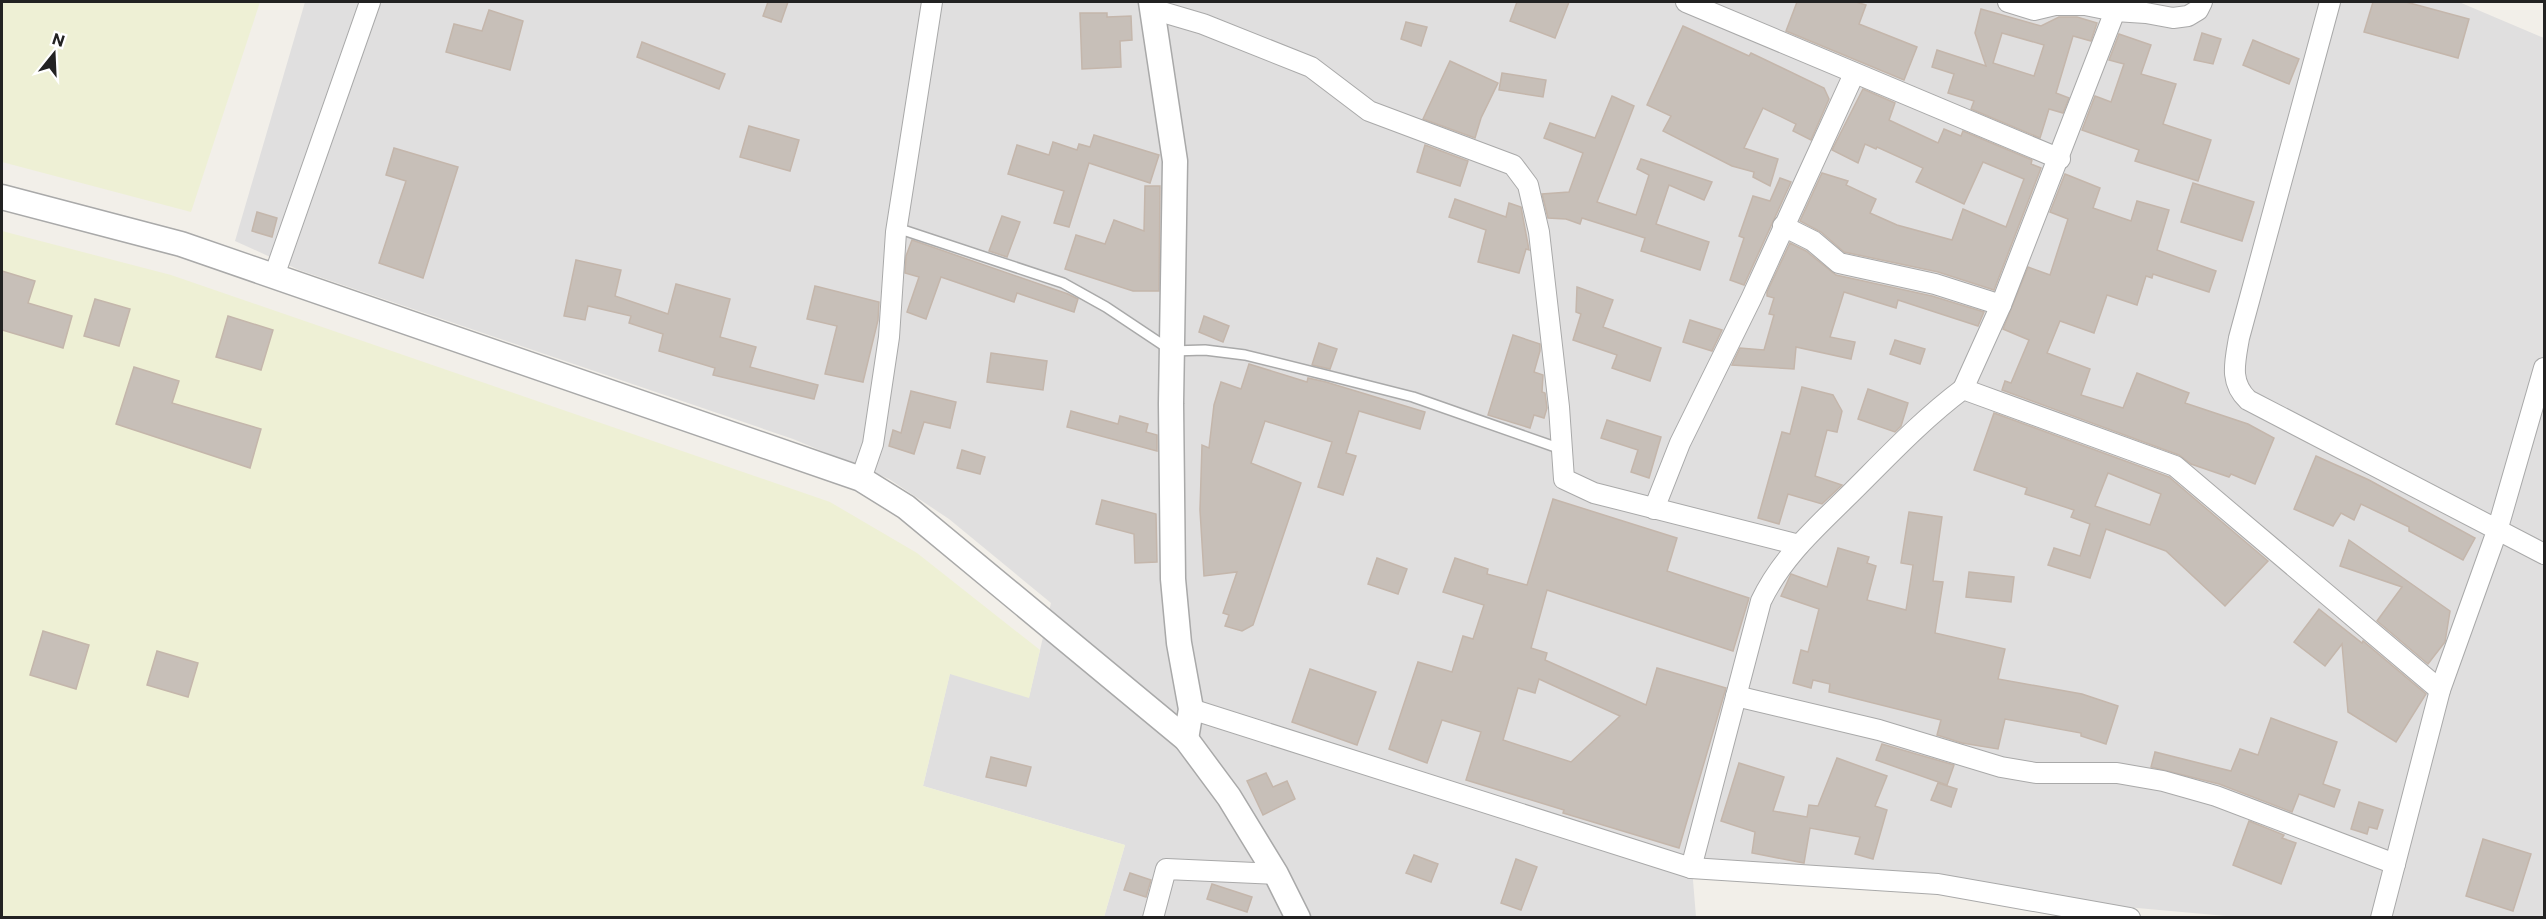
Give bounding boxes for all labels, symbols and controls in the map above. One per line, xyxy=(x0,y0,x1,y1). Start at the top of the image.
north arrow xyxy=(24,24,84,84)
text: N xyxy=(50,28,67,50)

